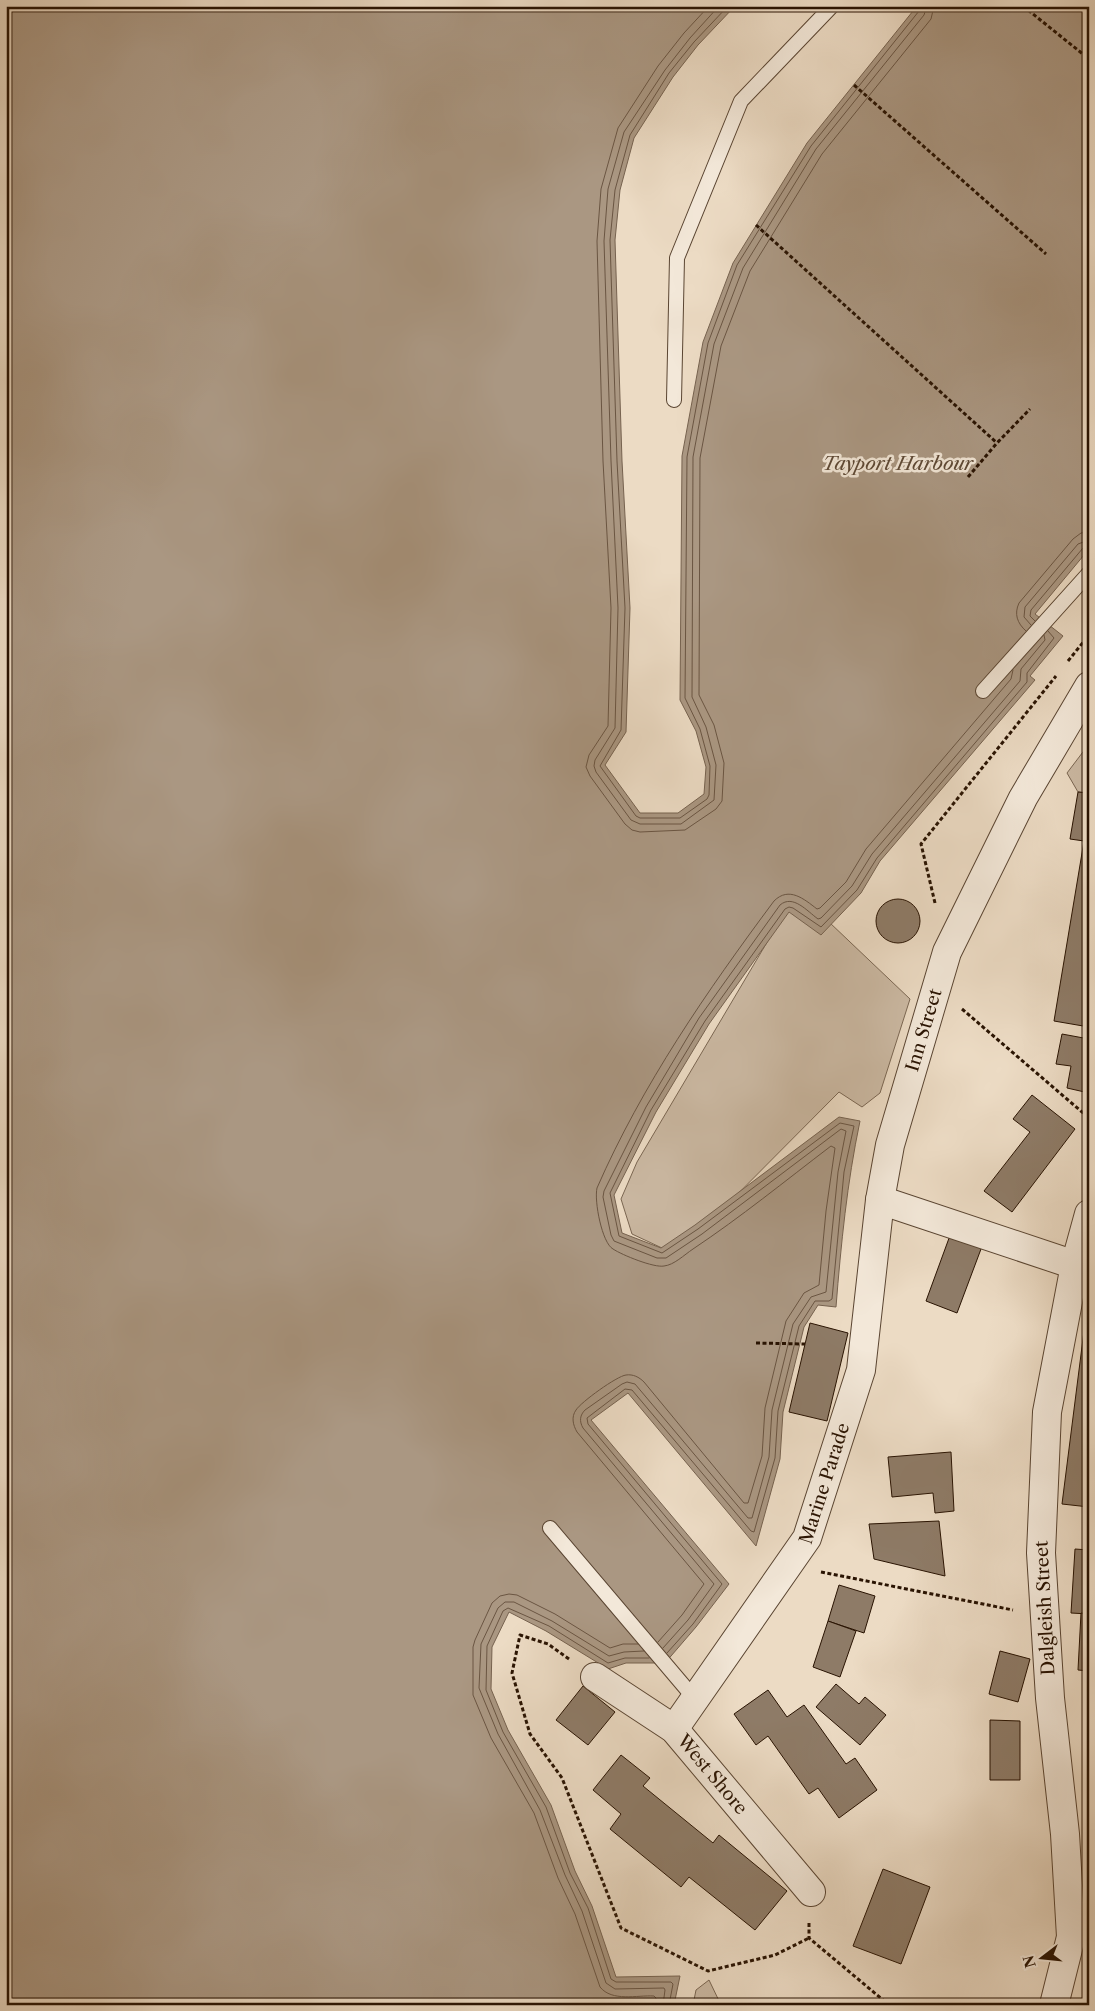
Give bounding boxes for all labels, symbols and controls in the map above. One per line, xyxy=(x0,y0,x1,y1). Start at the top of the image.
water label: Tayport Harbour xyxy=(823,452,974,475)
street label: Inn Street xyxy=(901,985,947,1074)
street label: Marine Parade xyxy=(795,1420,854,1547)
street label: Dalgleish Street xyxy=(1030,1540,1060,1676)
street label: West Shore xyxy=(672,1729,752,1819)
north arrow xyxy=(1018,1934,1068,1984)
text: N xyxy=(1019,1953,1040,1970)

